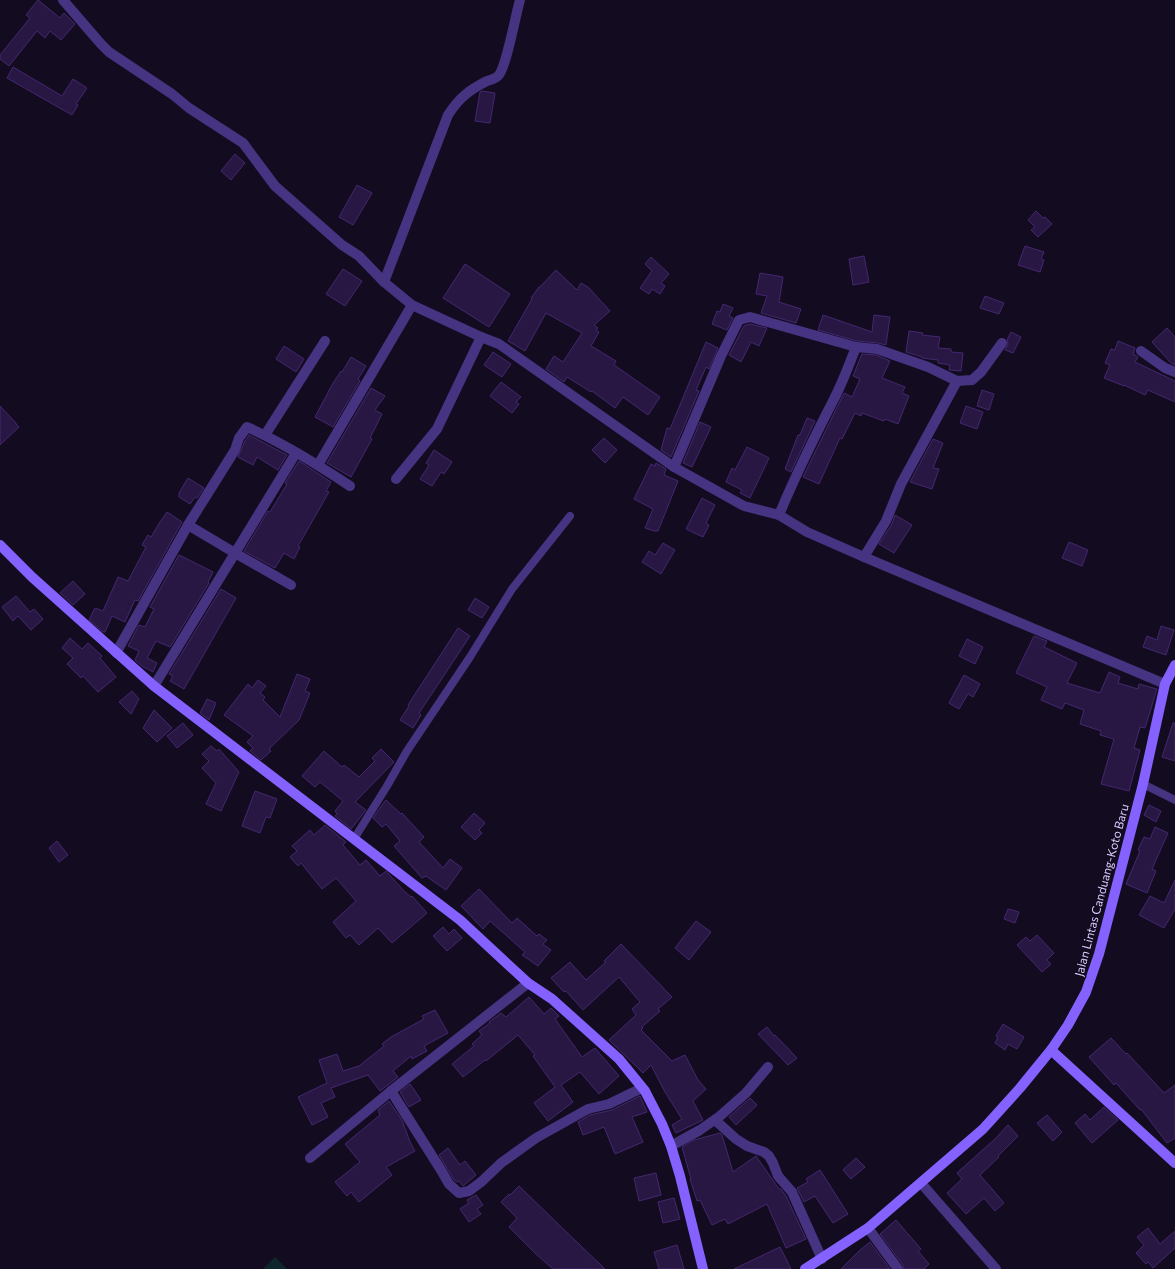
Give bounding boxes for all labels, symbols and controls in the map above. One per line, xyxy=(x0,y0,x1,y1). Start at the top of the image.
street label: Jalan Lintas Canduang-Koto Baru xyxy=(1071,802,1132,978)

